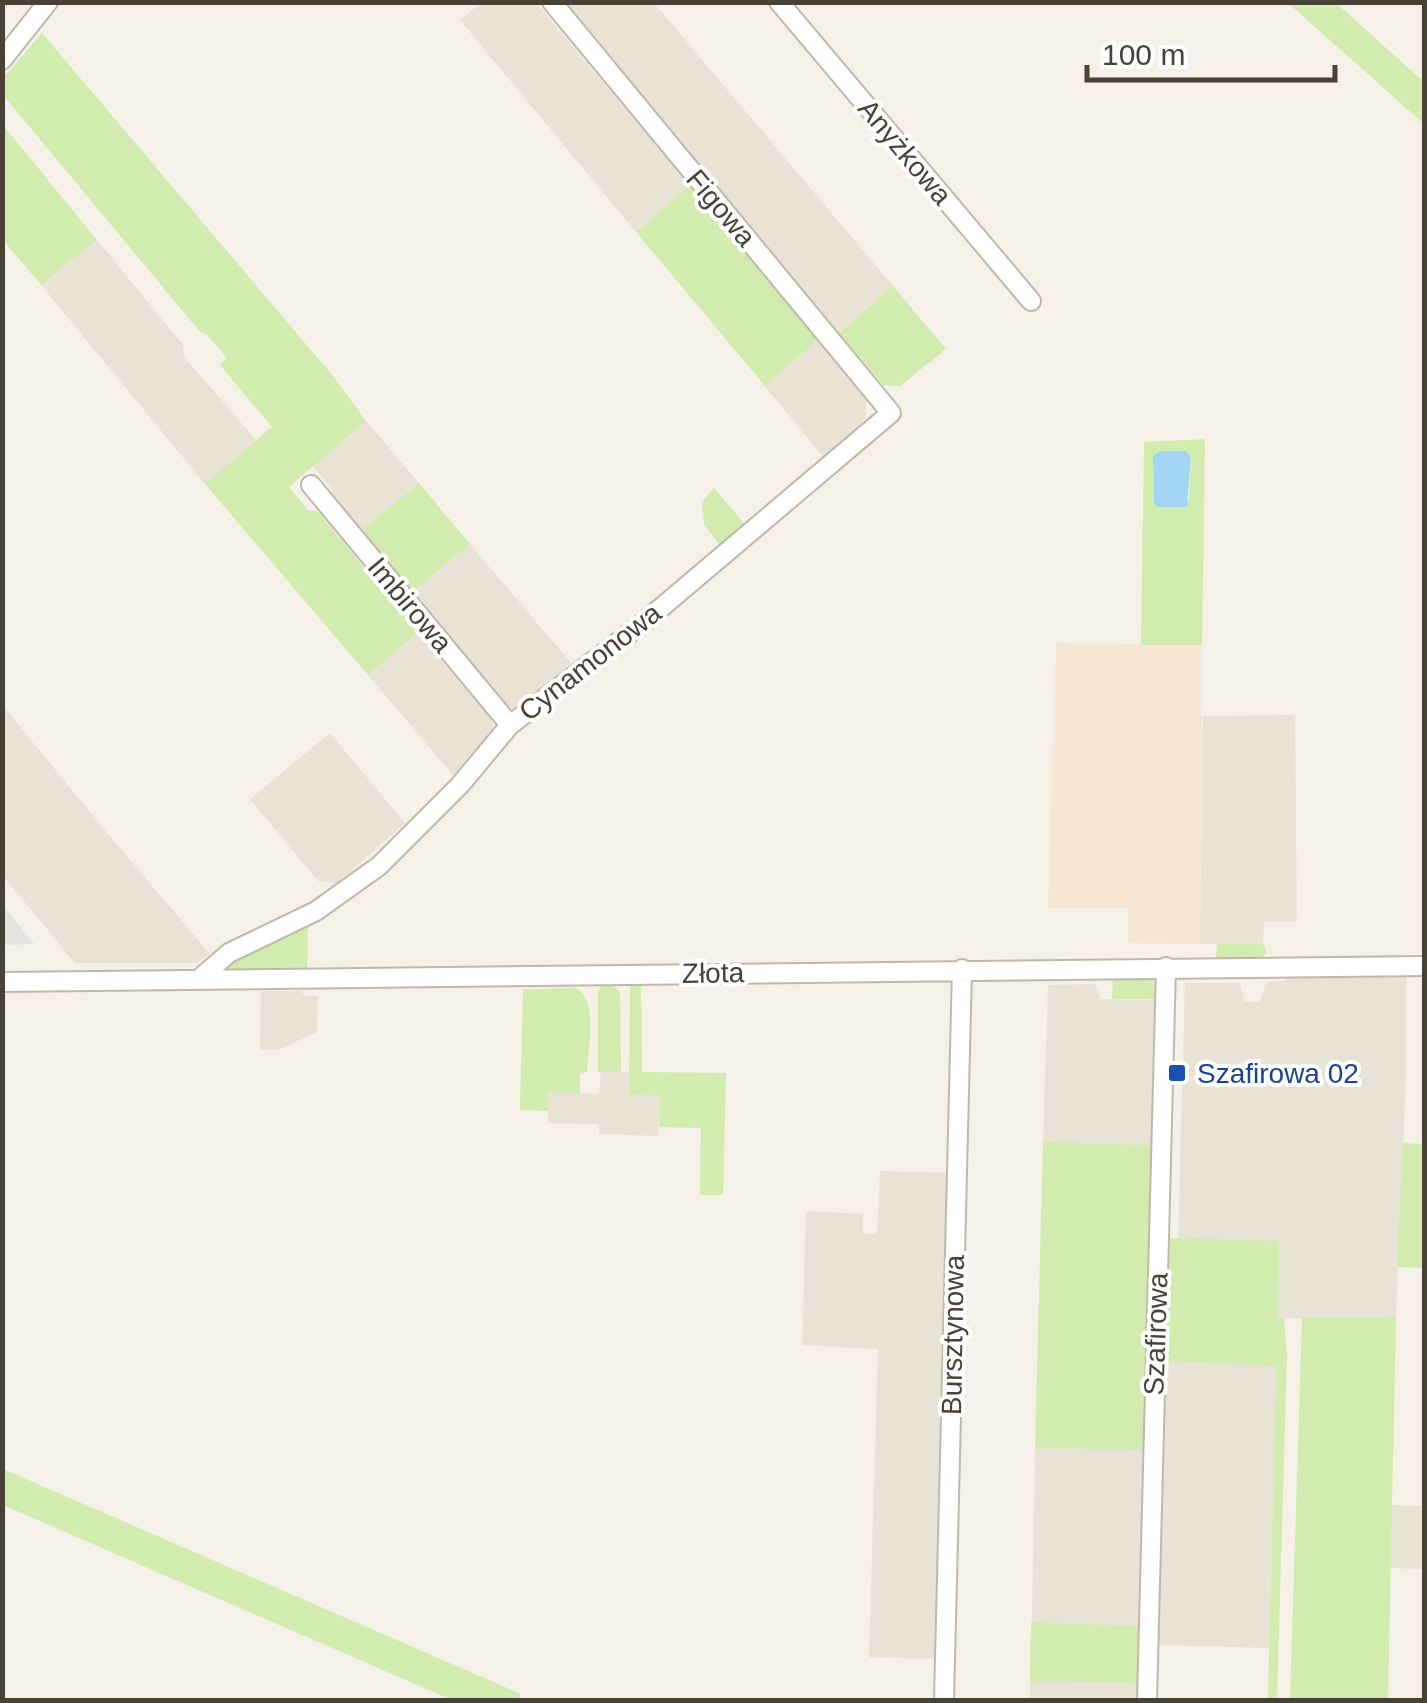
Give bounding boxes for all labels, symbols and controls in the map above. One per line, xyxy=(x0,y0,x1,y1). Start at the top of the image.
scale bar xyxy=(1087,20,1334,82)
text: 100 m xyxy=(1102,38,1185,71)
street label: Anyżkowa xyxy=(852,93,958,211)
street label: Figowa xyxy=(680,163,762,253)
street label: Imbirowa xyxy=(362,552,459,659)
street label: Cynamonowa xyxy=(513,597,667,727)
street label: Złota xyxy=(682,957,745,989)
place label: Szafirowa 02 xyxy=(1197,1058,1359,1089)
marker: Szafirowa 02 xyxy=(1166,1062,1188,1084)
street label: Bursztynowa xyxy=(936,1254,970,1415)
street label: Szafirowa xyxy=(1138,1272,1174,1396)

